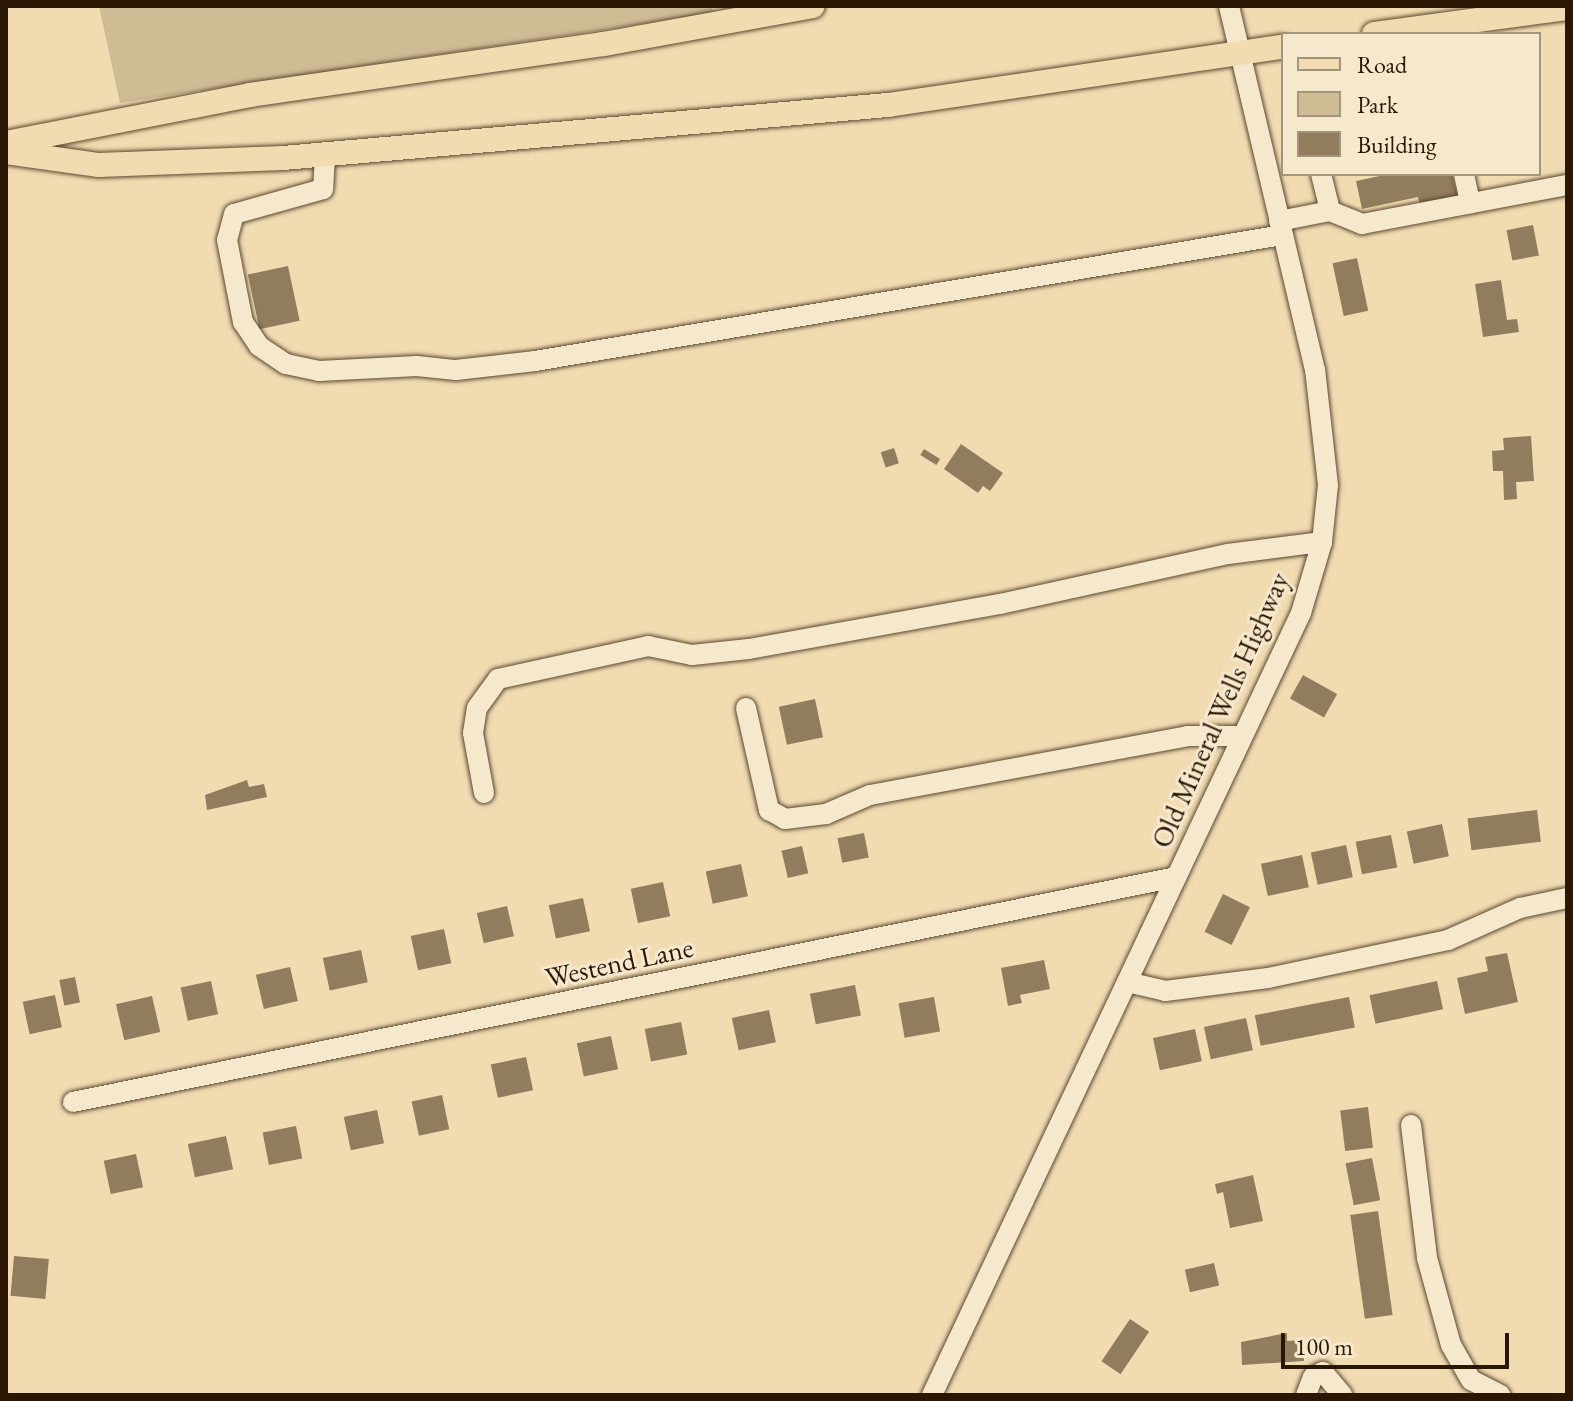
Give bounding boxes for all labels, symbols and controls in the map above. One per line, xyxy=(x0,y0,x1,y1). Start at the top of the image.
legend xyxy=(1281,32,1541,176)
text: Road xyxy=(1357,49,1407,80)
text: Park xyxy=(1357,89,1398,120)
text: Building xyxy=(1357,129,1437,160)
street label: Old Mineral Wells Highway xyxy=(1144,567,1296,853)
street label: Westend Lane xyxy=(542,930,696,994)
scale bar xyxy=(1285,1317,1513,1367)
text: 100 m xyxy=(1295,1331,1353,1362)

